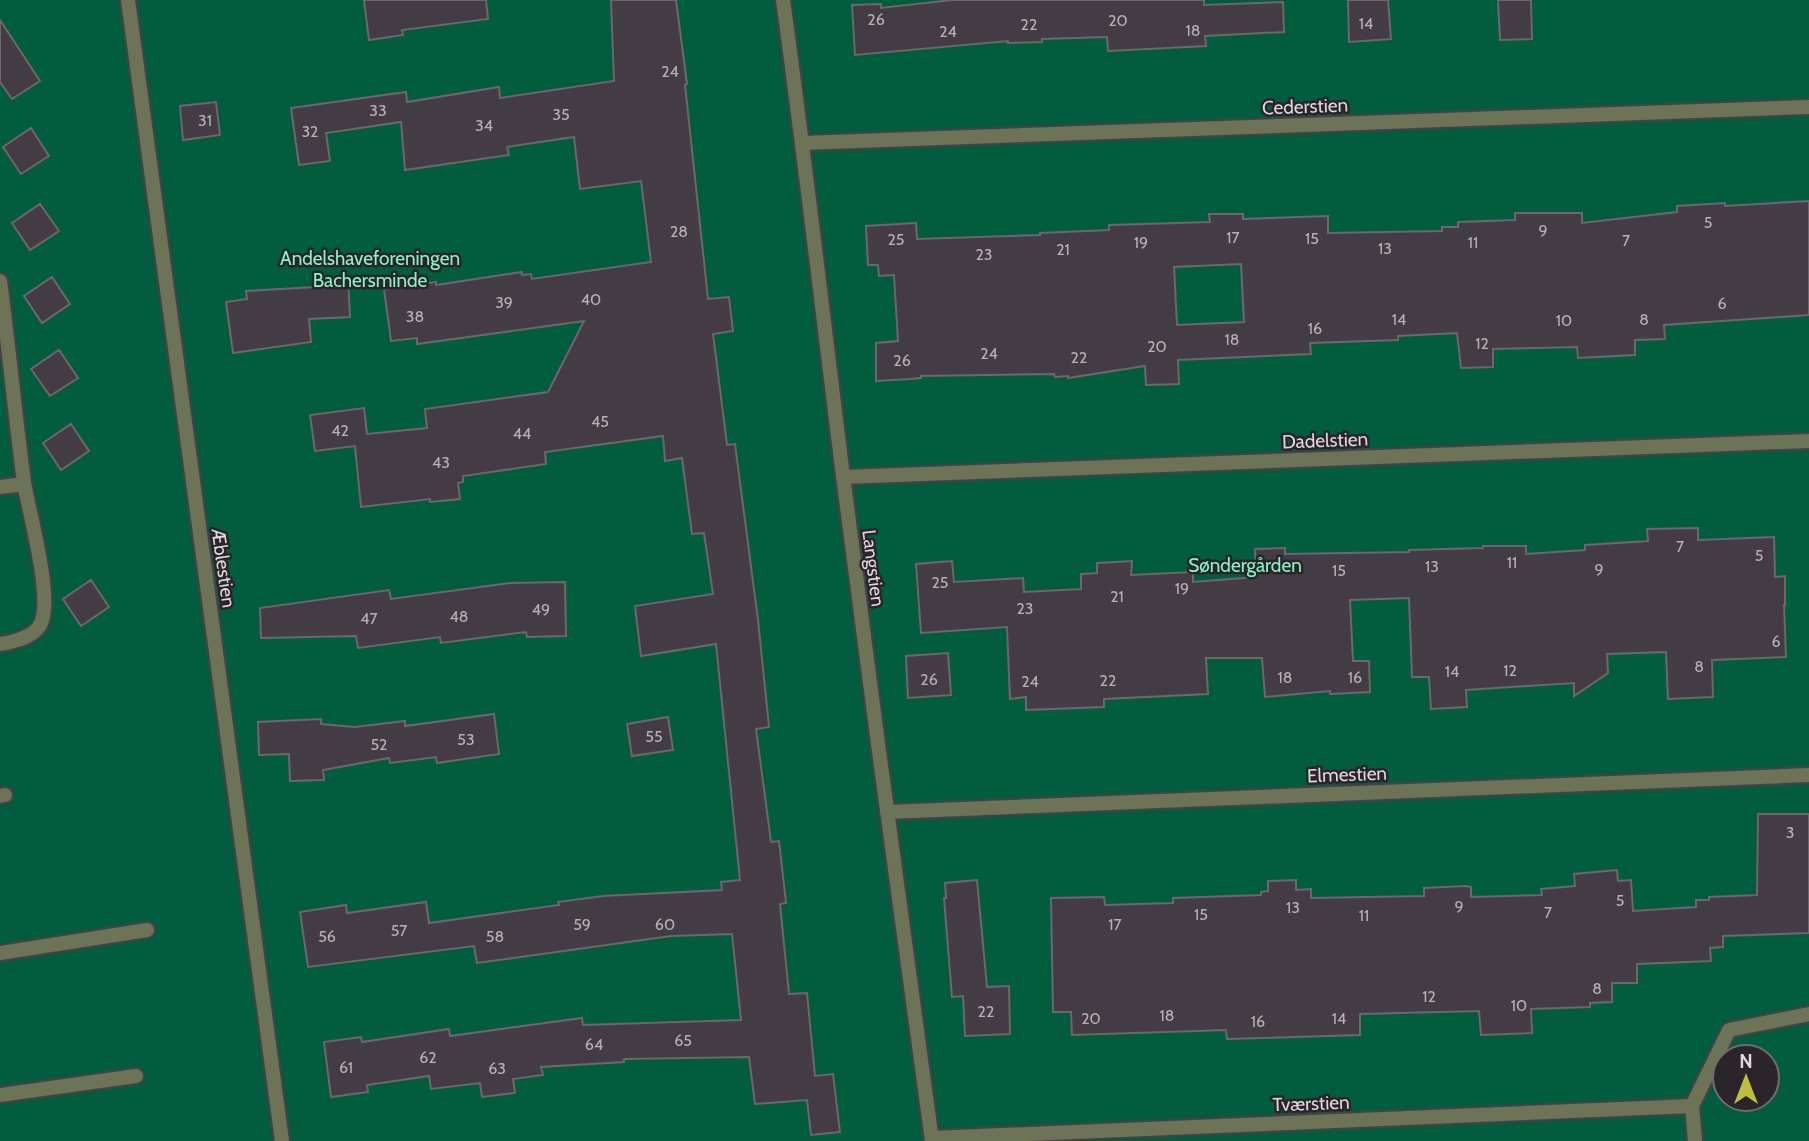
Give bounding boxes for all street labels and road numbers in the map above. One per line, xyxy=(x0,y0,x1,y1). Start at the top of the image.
street label: Cederstien xyxy=(1262,94,1348,119)
street label: Dadelstien xyxy=(1282,428,1368,453)
street label: Æblestien xyxy=(206,526,240,609)
street label: Langstien xyxy=(857,528,890,608)
street label: Elmestien xyxy=(1307,762,1387,787)
street label: Tværstien xyxy=(1272,1091,1350,1116)

